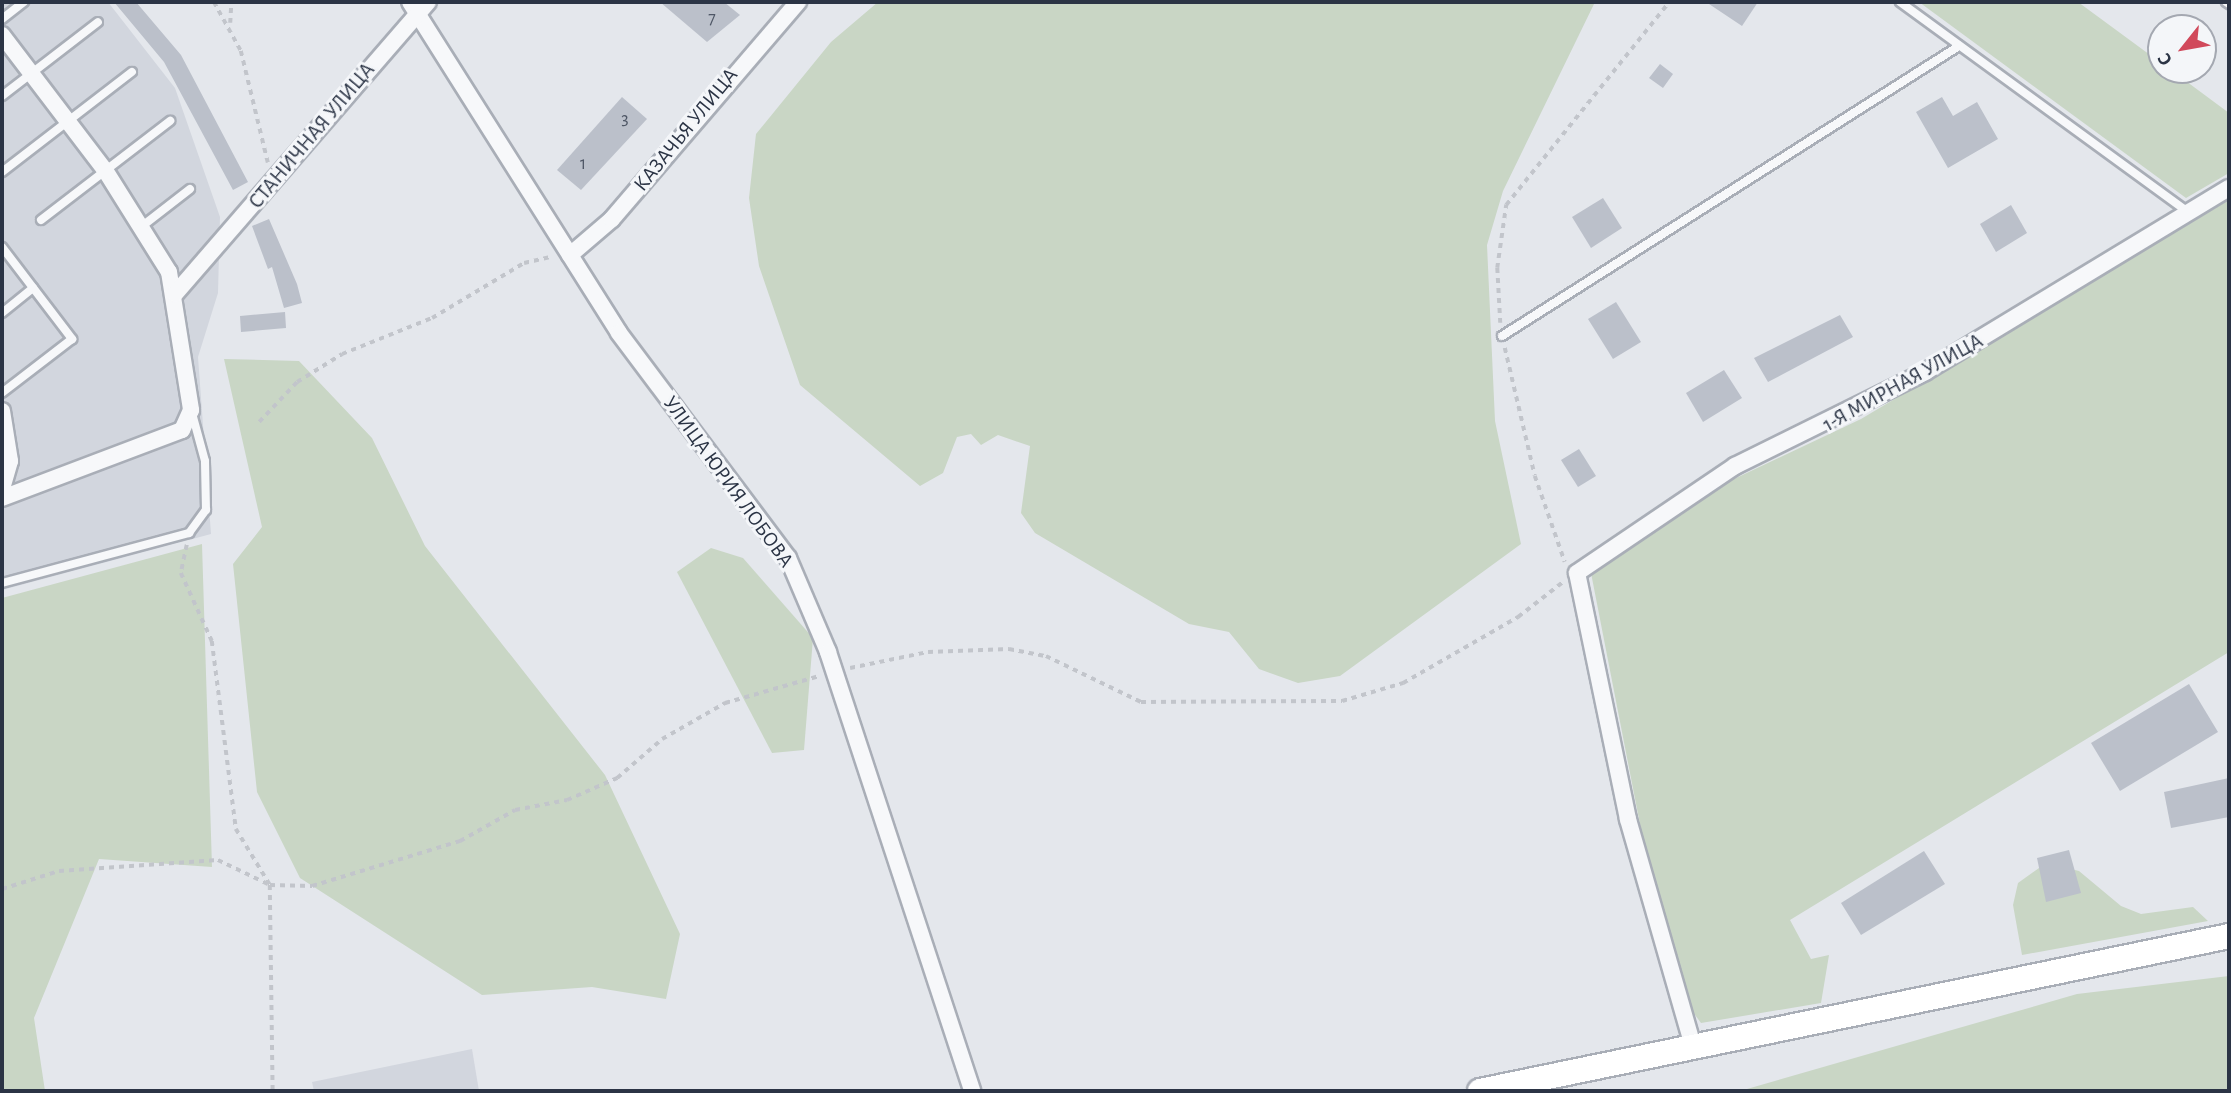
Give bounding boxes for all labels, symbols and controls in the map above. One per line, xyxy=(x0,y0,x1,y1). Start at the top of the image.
house number: 7 xyxy=(708,8,716,30)
north arrow xyxy=(2147,14,2217,84)
text: С xyxy=(2154,50,2176,68)
street label: СТАНИЧНАЯ УЛИЦА xyxy=(244,58,380,214)
street label: КАЗАЧЬЯ УЛИЦА xyxy=(629,63,743,197)
house number: 3 xyxy=(621,108,629,130)
house number: 1 xyxy=(580,153,586,175)
street label: 1-Я МИРНАЯ УЛИЦА xyxy=(1819,329,1987,437)
street label: УЛИЦА ЮРИЯ ЛОБОВА xyxy=(657,391,799,573)

